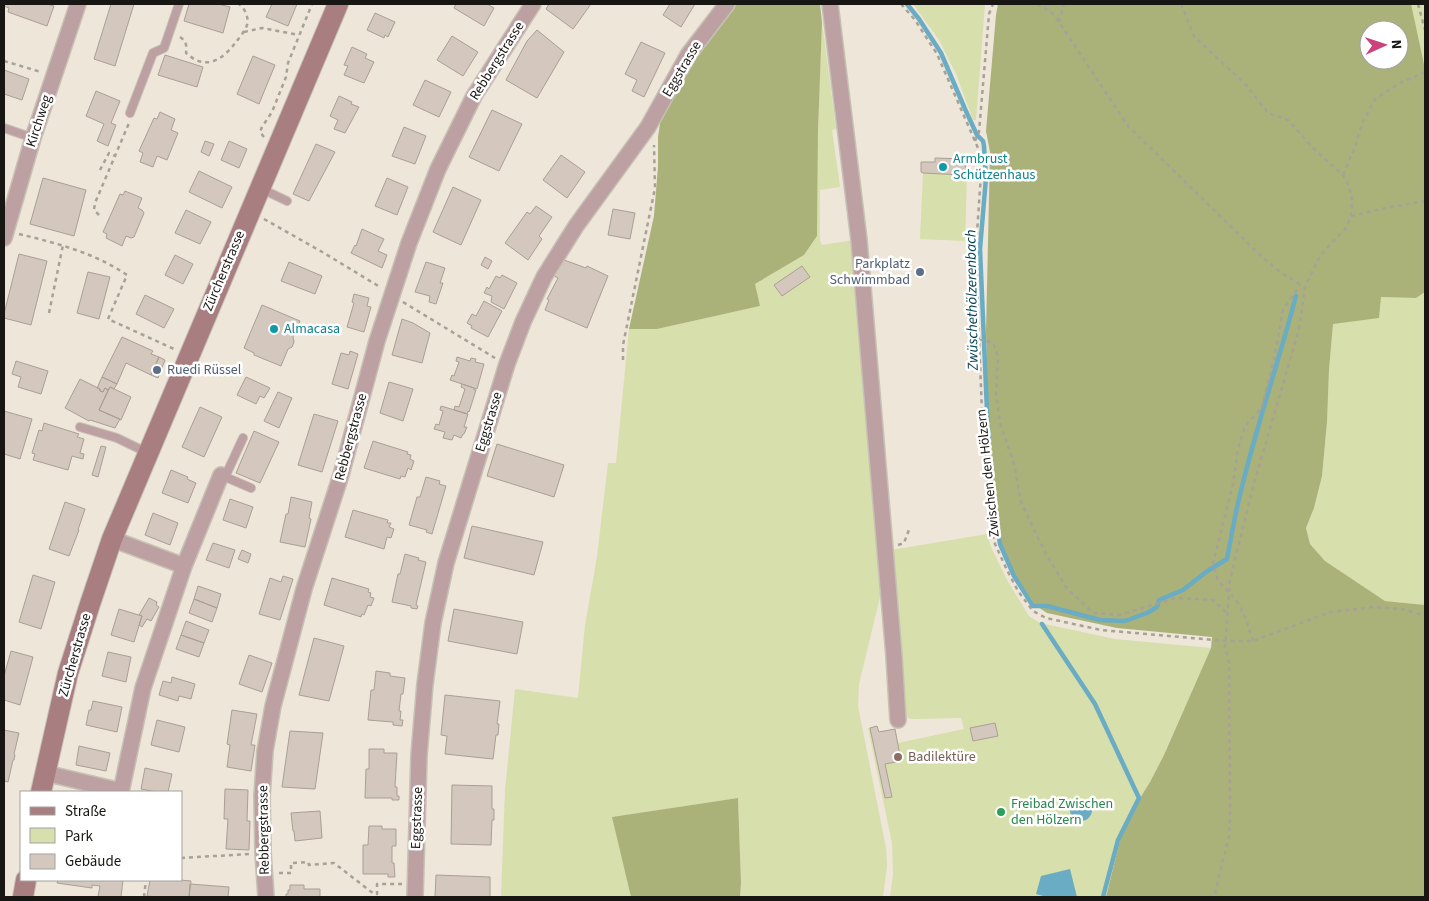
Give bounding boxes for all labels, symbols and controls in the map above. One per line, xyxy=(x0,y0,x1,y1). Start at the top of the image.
street label: Rebbergstrasse xyxy=(465,18,529,104)
north arrow xyxy=(1359,20,1409,70)
street label: Eggstrasse xyxy=(657,37,707,101)
text: N xyxy=(1386,39,1406,50)
street label: Kirchweg xyxy=(21,92,57,150)
place label: Armbrust Schützenhaus xyxy=(953,149,1036,185)
marker: Armbrust Schützenhaus xyxy=(937,161,949,173)
street label: Zürcherstrasse xyxy=(198,228,250,314)
water label: Zwüschethölzerenbach xyxy=(960,229,984,372)
place label: Parkplatz Schwimmbad xyxy=(829,254,910,290)
marker: Parkplatz Schwimmbad xyxy=(914,266,926,278)
place label: Almacasa xyxy=(284,319,340,339)
marker: Almacasa xyxy=(268,323,280,335)
place label: Ruedi Rüssel xyxy=(167,360,242,380)
marker: Ruedi Rüssel xyxy=(151,364,163,376)
street label: Eggstrasse xyxy=(470,389,508,455)
street label: Rebbergstrasse xyxy=(330,391,372,483)
street label: Zwischen den Hölzern xyxy=(971,408,1005,538)
street label: Zürcherstrasse xyxy=(54,611,96,699)
place label: Badilektüre xyxy=(908,747,976,767)
marker: Badilektüre xyxy=(892,751,904,763)
street label: Rebbergstrasse xyxy=(253,785,275,875)
street label: Eggstrasse xyxy=(406,787,428,849)
legend xyxy=(20,791,182,881)
place label: Freibad Zwischen den Hölzern xyxy=(1011,794,1113,830)
text: Straße xyxy=(65,801,106,822)
marker: Freibad Zwischen den Hölzern xyxy=(995,806,1007,818)
text: Park xyxy=(65,826,94,847)
text: Gebäude xyxy=(65,851,121,872)

